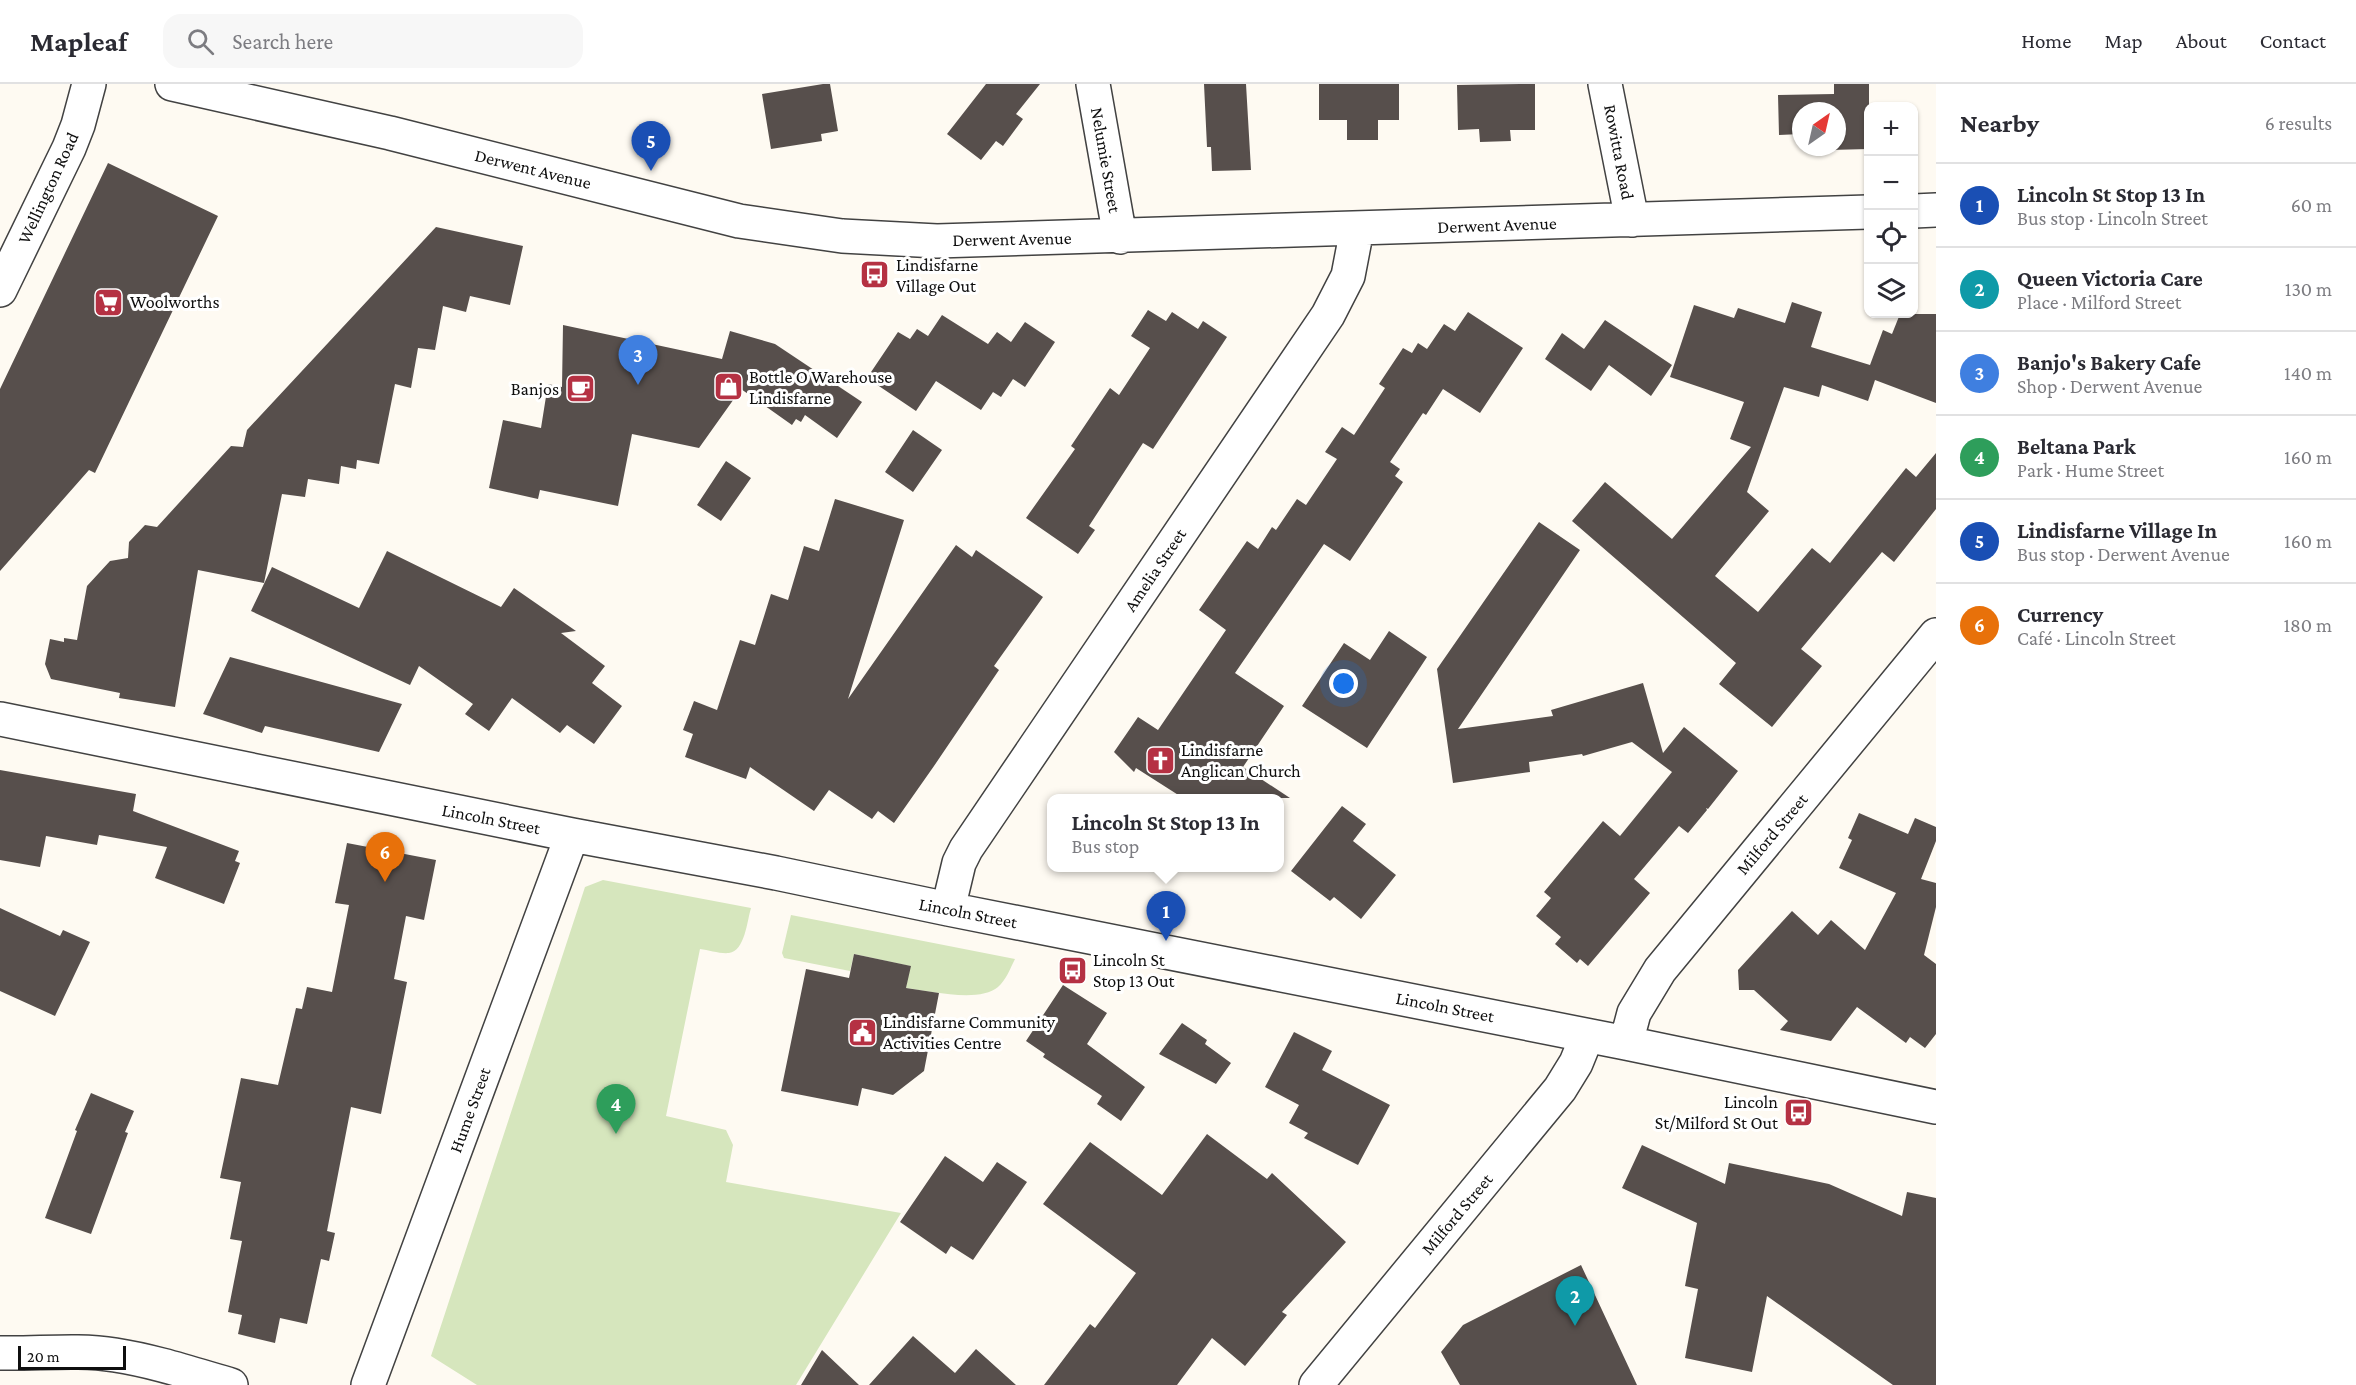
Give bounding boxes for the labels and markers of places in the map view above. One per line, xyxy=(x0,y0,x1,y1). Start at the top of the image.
pin: 5 xyxy=(632,122,670,171)
place label: Lindisfarne Village Out xyxy=(896,255,978,296)
bus stop icon: Lindisfarne Village Out xyxy=(859,259,891,291)
supermarket icon: Woolworths xyxy=(93,286,125,318)
place label: Woolworths xyxy=(130,292,219,312)
pin: 3 xyxy=(618,336,658,385)
place label: Bottle O Warehouse Lindisfarne xyxy=(749,367,892,408)
shop icon: Bottle O Warehouse Lindisfarne xyxy=(712,371,744,403)
cafe icon: Banjos xyxy=(564,373,596,405)
place label: Banjos xyxy=(511,379,559,400)
place label: Lindisfarne Anglican Church xyxy=(1181,740,1301,781)
church icon: Lindisfarne Anglican Church xyxy=(1144,744,1176,776)
pin: 6 xyxy=(366,832,404,882)
pin: 1 xyxy=(1146,892,1186,941)
place label: Lincoln St Stop 13 Out xyxy=(1093,950,1175,991)
bus stop icon: Lincoln St Stop 13 Out xyxy=(1056,954,1088,986)
place label: Lindisfarne Community Activities Centre xyxy=(883,1012,1056,1053)
public building icon: Lindisfarne Community Activities Centre xyxy=(846,1016,878,1048)
pin: 4 xyxy=(596,1084,636,1134)
place label: Lincoln St/Milford St Out xyxy=(1655,1092,1779,1133)
bus stop icon: Lincoln St/Milford St Out xyxy=(1783,1096,1815,1128)
pin: 2 xyxy=(1556,1276,1594,1326)

